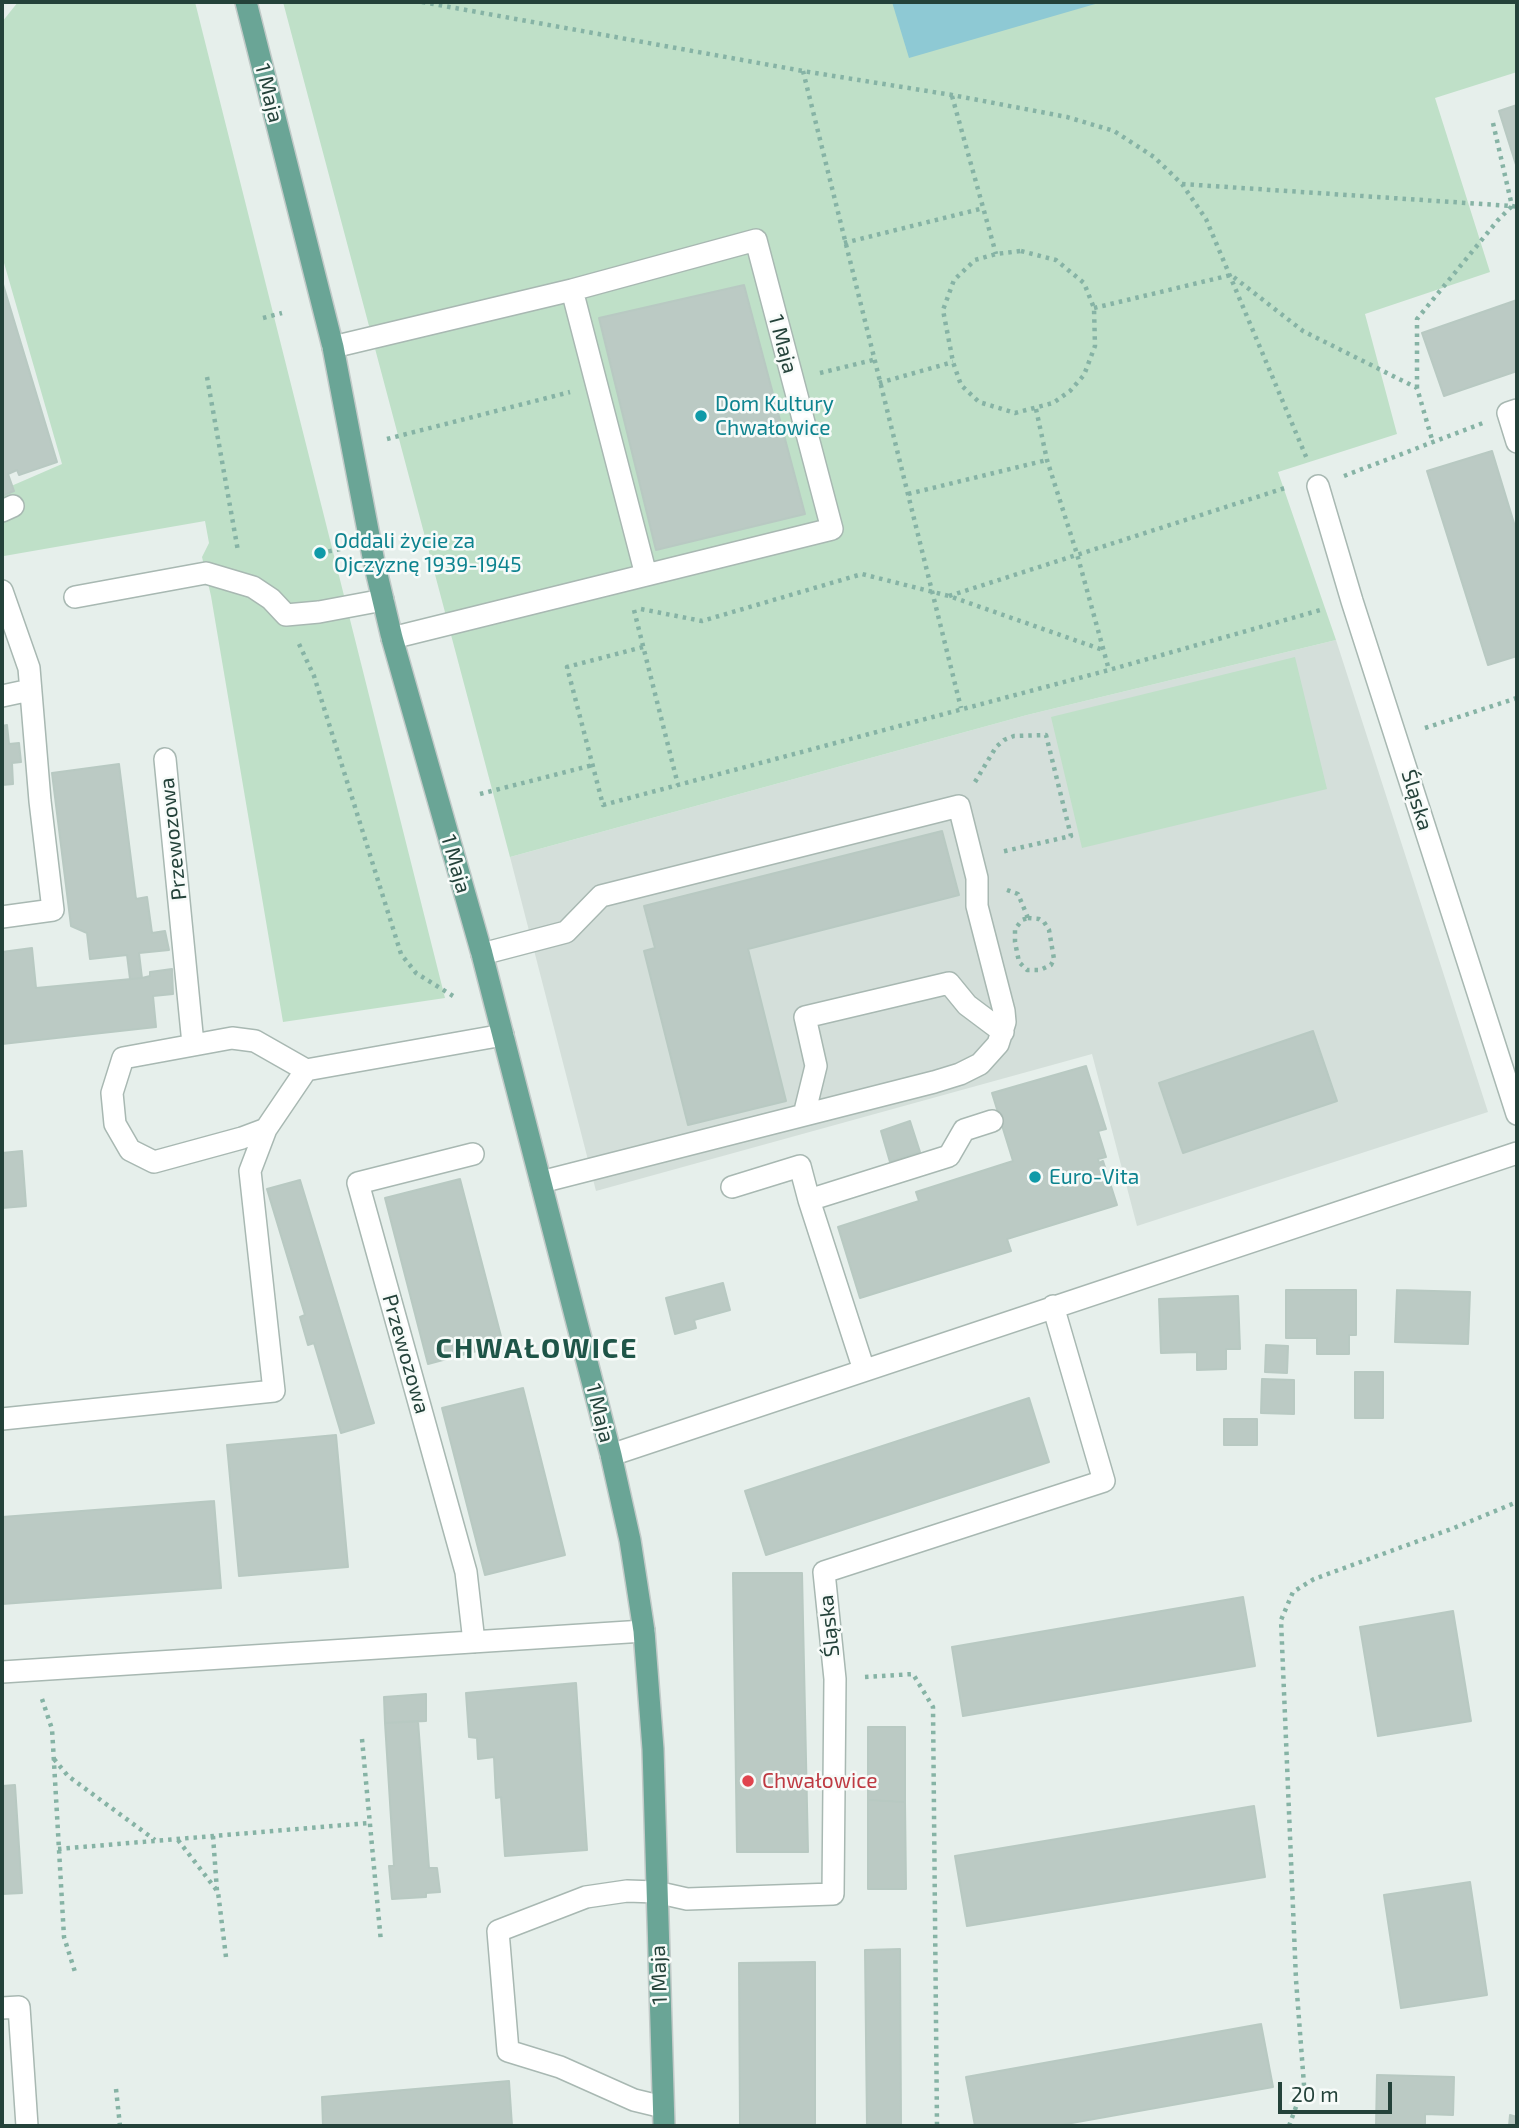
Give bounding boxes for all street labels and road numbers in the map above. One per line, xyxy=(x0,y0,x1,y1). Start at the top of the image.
street label: 1 Maja xyxy=(250,61,288,125)
street label: 1 Maja xyxy=(763,312,803,376)
street label: Śląska xyxy=(1396,766,1438,834)
street label: Przewozowa xyxy=(154,776,192,902)
street label: 1 Maja xyxy=(436,832,476,896)
street label: Przewozowa xyxy=(377,1291,435,1417)
street label: 1 Maja xyxy=(581,1381,619,1445)
street label: Śląska xyxy=(813,1594,845,1658)
street label: 1 Maja xyxy=(645,1945,673,2005)

